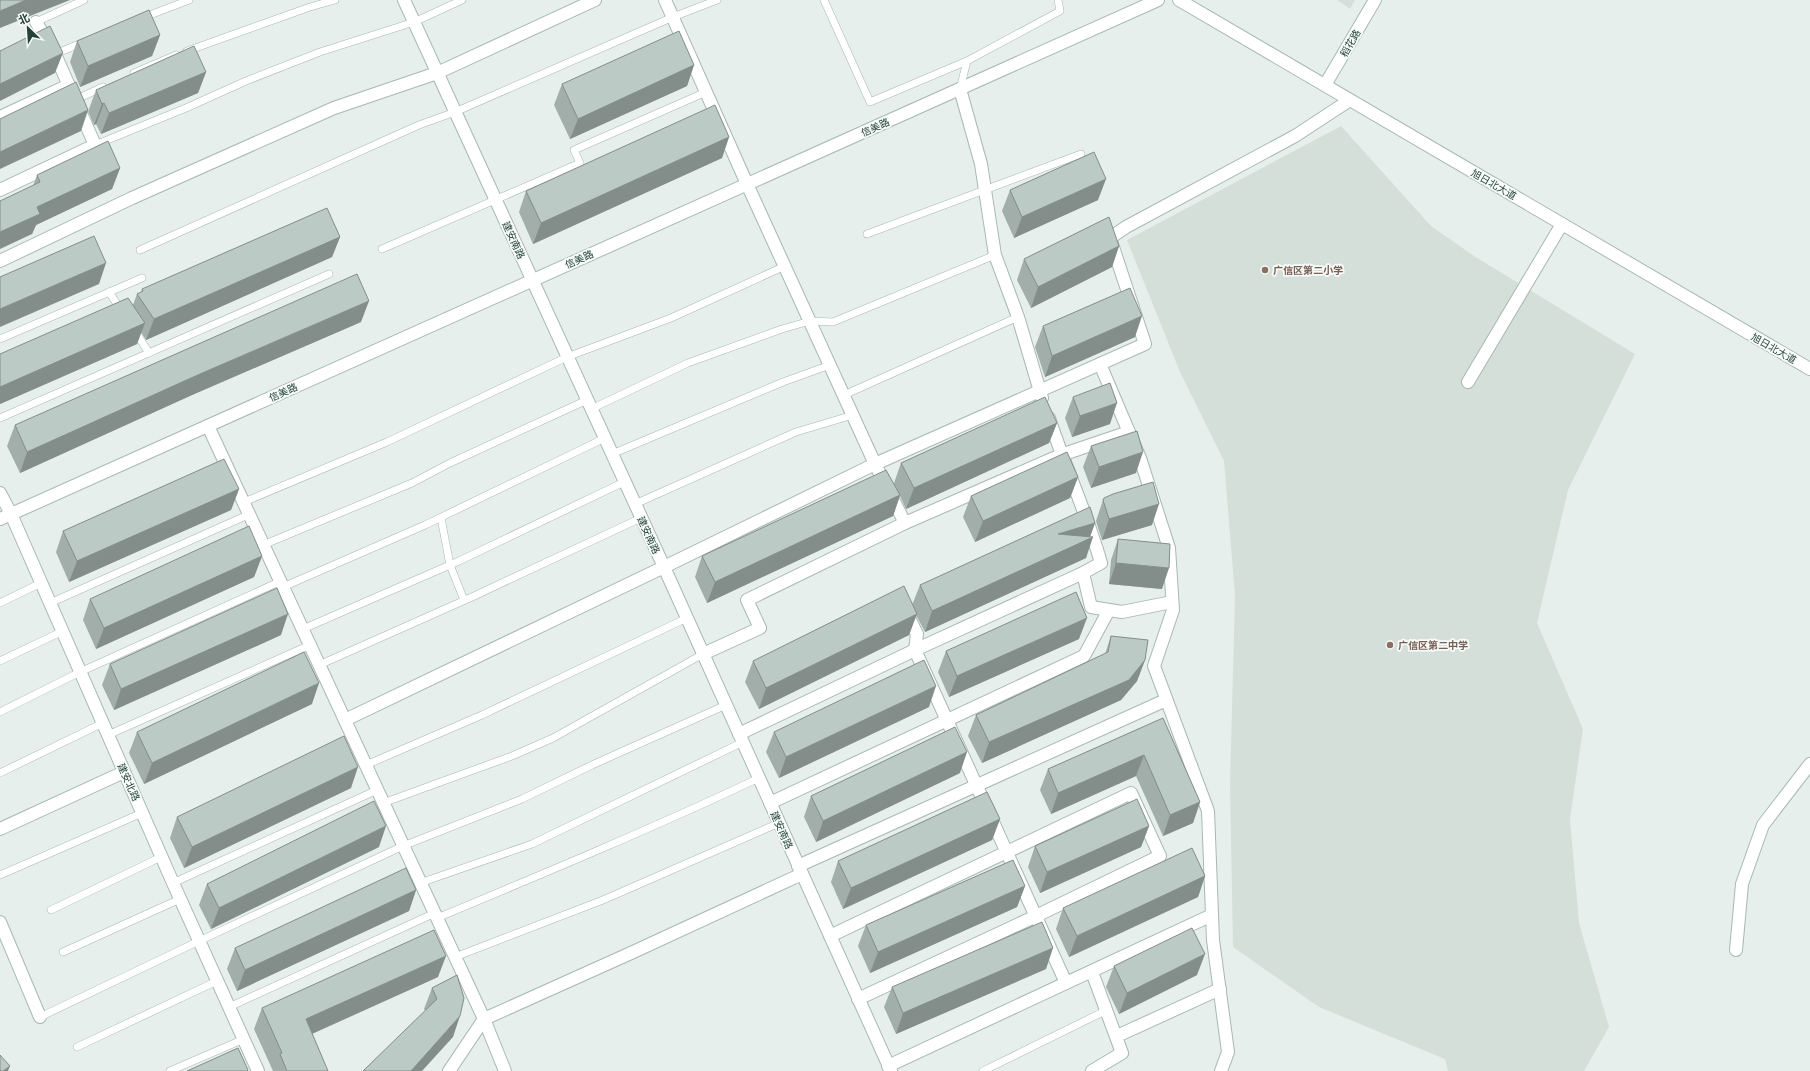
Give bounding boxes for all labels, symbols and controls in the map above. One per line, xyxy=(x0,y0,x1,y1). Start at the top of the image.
north arrow xyxy=(8,8,48,48)
text: 北 xyxy=(16,10,32,28)
street label: 稻花路 xyxy=(1337,27,1364,59)
street label: 信美路 xyxy=(859,115,892,139)
street label: 旭日北大道 xyxy=(1469,166,1519,203)
street label: 建安南路 xyxy=(499,219,528,261)
street label: 信美路 xyxy=(563,247,596,271)
place label: 广信区第二小学 xyxy=(1273,264,1343,277)
marker: 广信区第二小学 xyxy=(1260,265,1270,275)
street label: 旭日北大道 xyxy=(1749,330,1799,367)
street label: 信美路 xyxy=(267,380,300,404)
street label: 建安南路 xyxy=(634,514,663,556)
place label: 广信区第二中学 xyxy=(1398,639,1468,652)
marker: 广信区第二中学 xyxy=(1385,640,1395,650)
street label: 建安北路 xyxy=(114,761,143,803)
street label: 建安南路 xyxy=(767,809,796,851)

